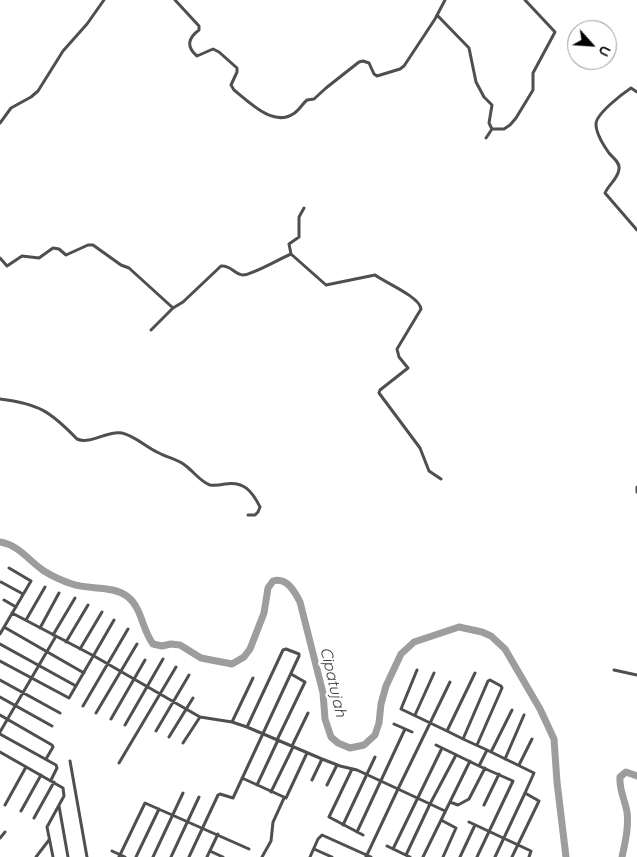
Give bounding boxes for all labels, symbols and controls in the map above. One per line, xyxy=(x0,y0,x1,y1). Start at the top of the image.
north arrow xyxy=(567,20,617,70)
text: U xyxy=(594,43,615,60)
water label: Cipatujah xyxy=(316,645,350,719)

